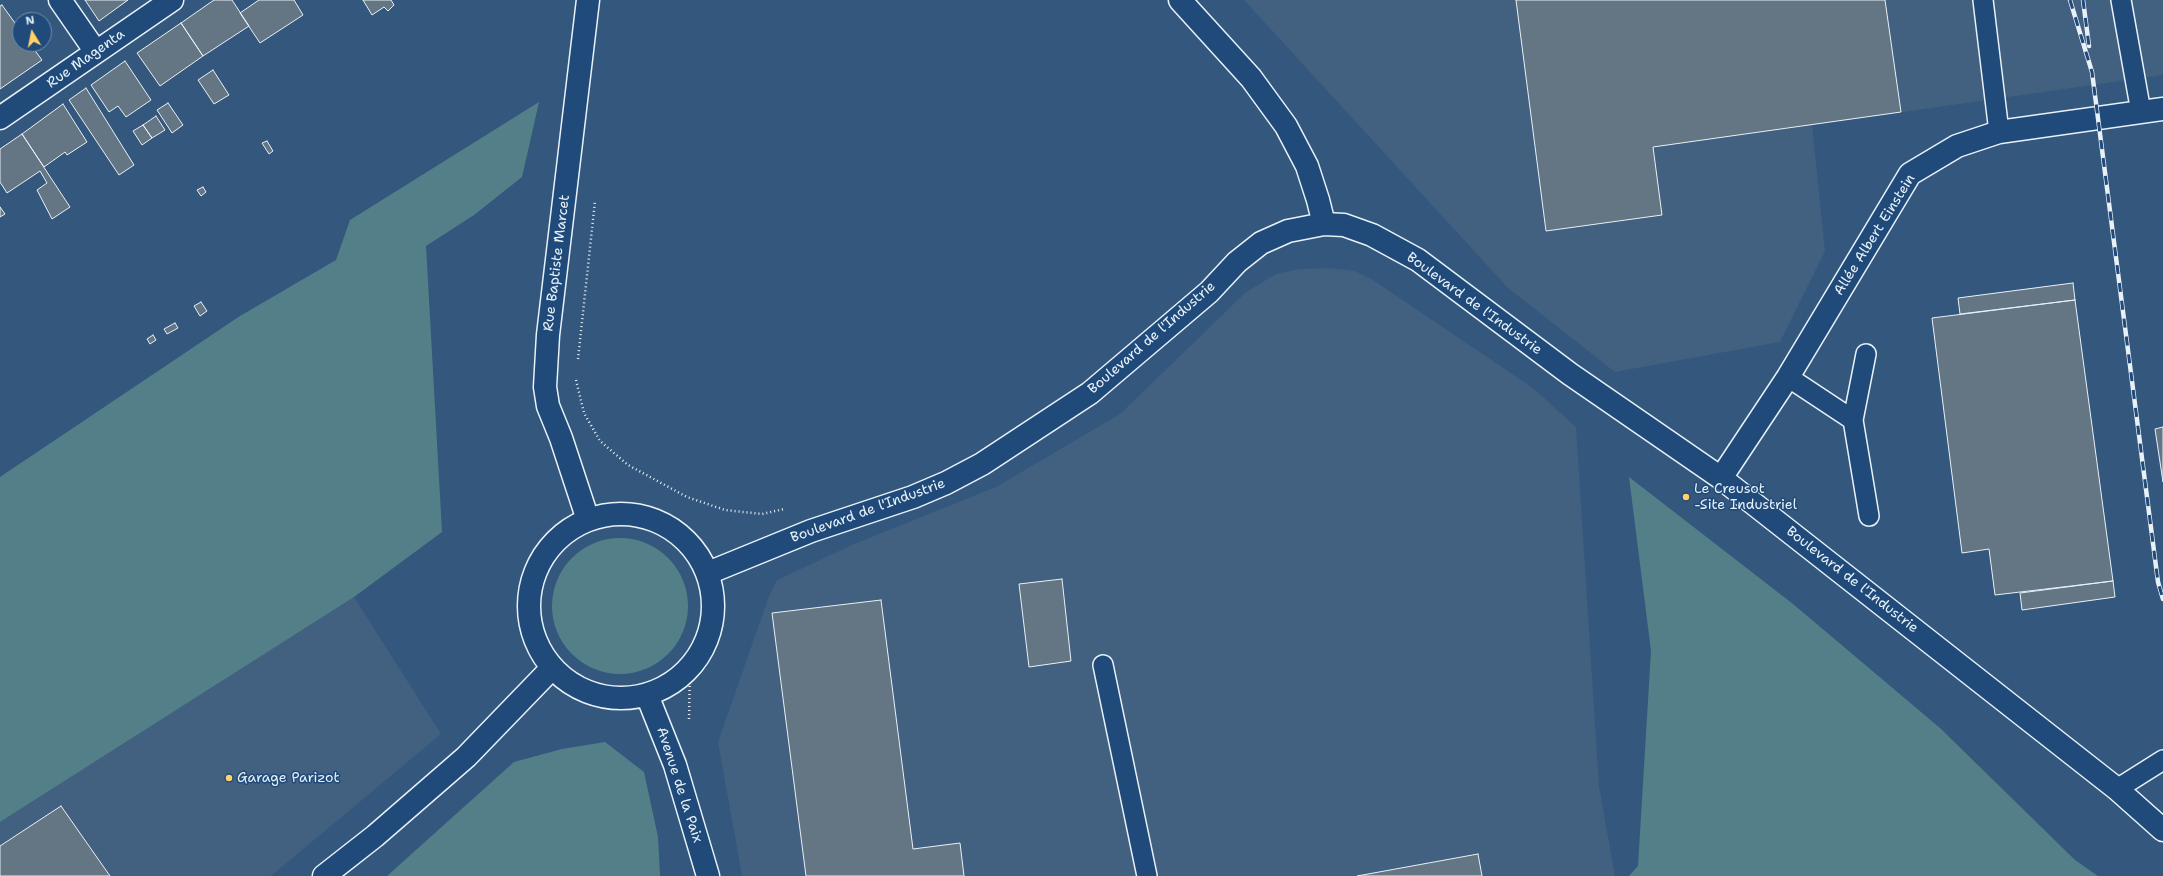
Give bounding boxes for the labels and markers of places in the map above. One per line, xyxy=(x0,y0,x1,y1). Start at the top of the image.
place label: Le Creusot -Site Industriel xyxy=(1694,481,1797,514)
marker: Le Creusot -Site Industriel xyxy=(1681,492,1691,502)
place label: Garage Parizot xyxy=(237,770,340,786)
marker: Garage Parizot xyxy=(224,773,234,783)

